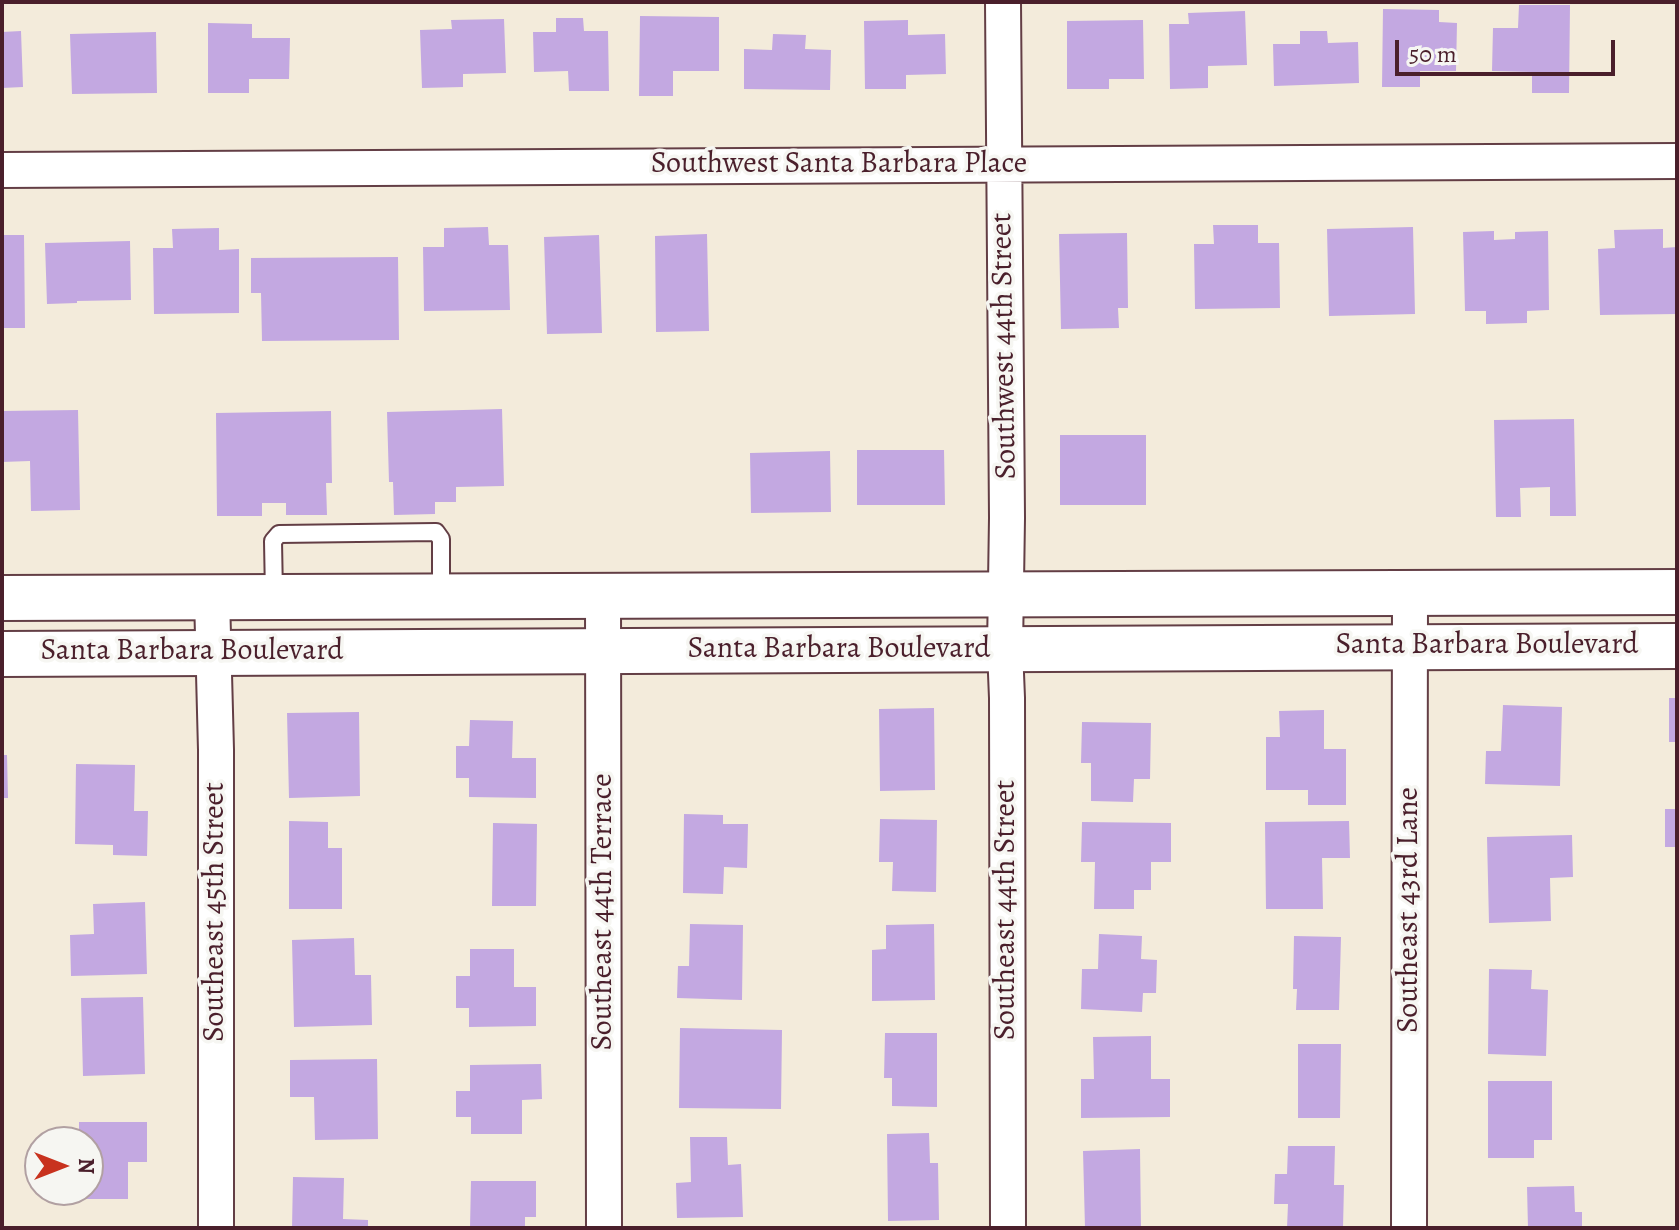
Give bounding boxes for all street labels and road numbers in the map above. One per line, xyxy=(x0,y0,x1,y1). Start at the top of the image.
street label: Southwest Santa Barbara Place xyxy=(651,147,1027,183)
street label: Southwest 44th Street xyxy=(985,212,1025,480)
street label: Santa Barbara Boulevard xyxy=(1336,628,1638,664)
street label: Santa Barbara Boulevard xyxy=(688,632,990,668)
street label: Santa Barbara Boulevard xyxy=(41,634,343,670)
street label: Southeast 44th Terrace xyxy=(586,773,622,1051)
street label: Southeast 44th Street xyxy=(989,780,1025,1040)
street label: Southeast 45th Street xyxy=(198,782,234,1042)
street label: Southeast 43rd Lane xyxy=(1392,787,1428,1033)

